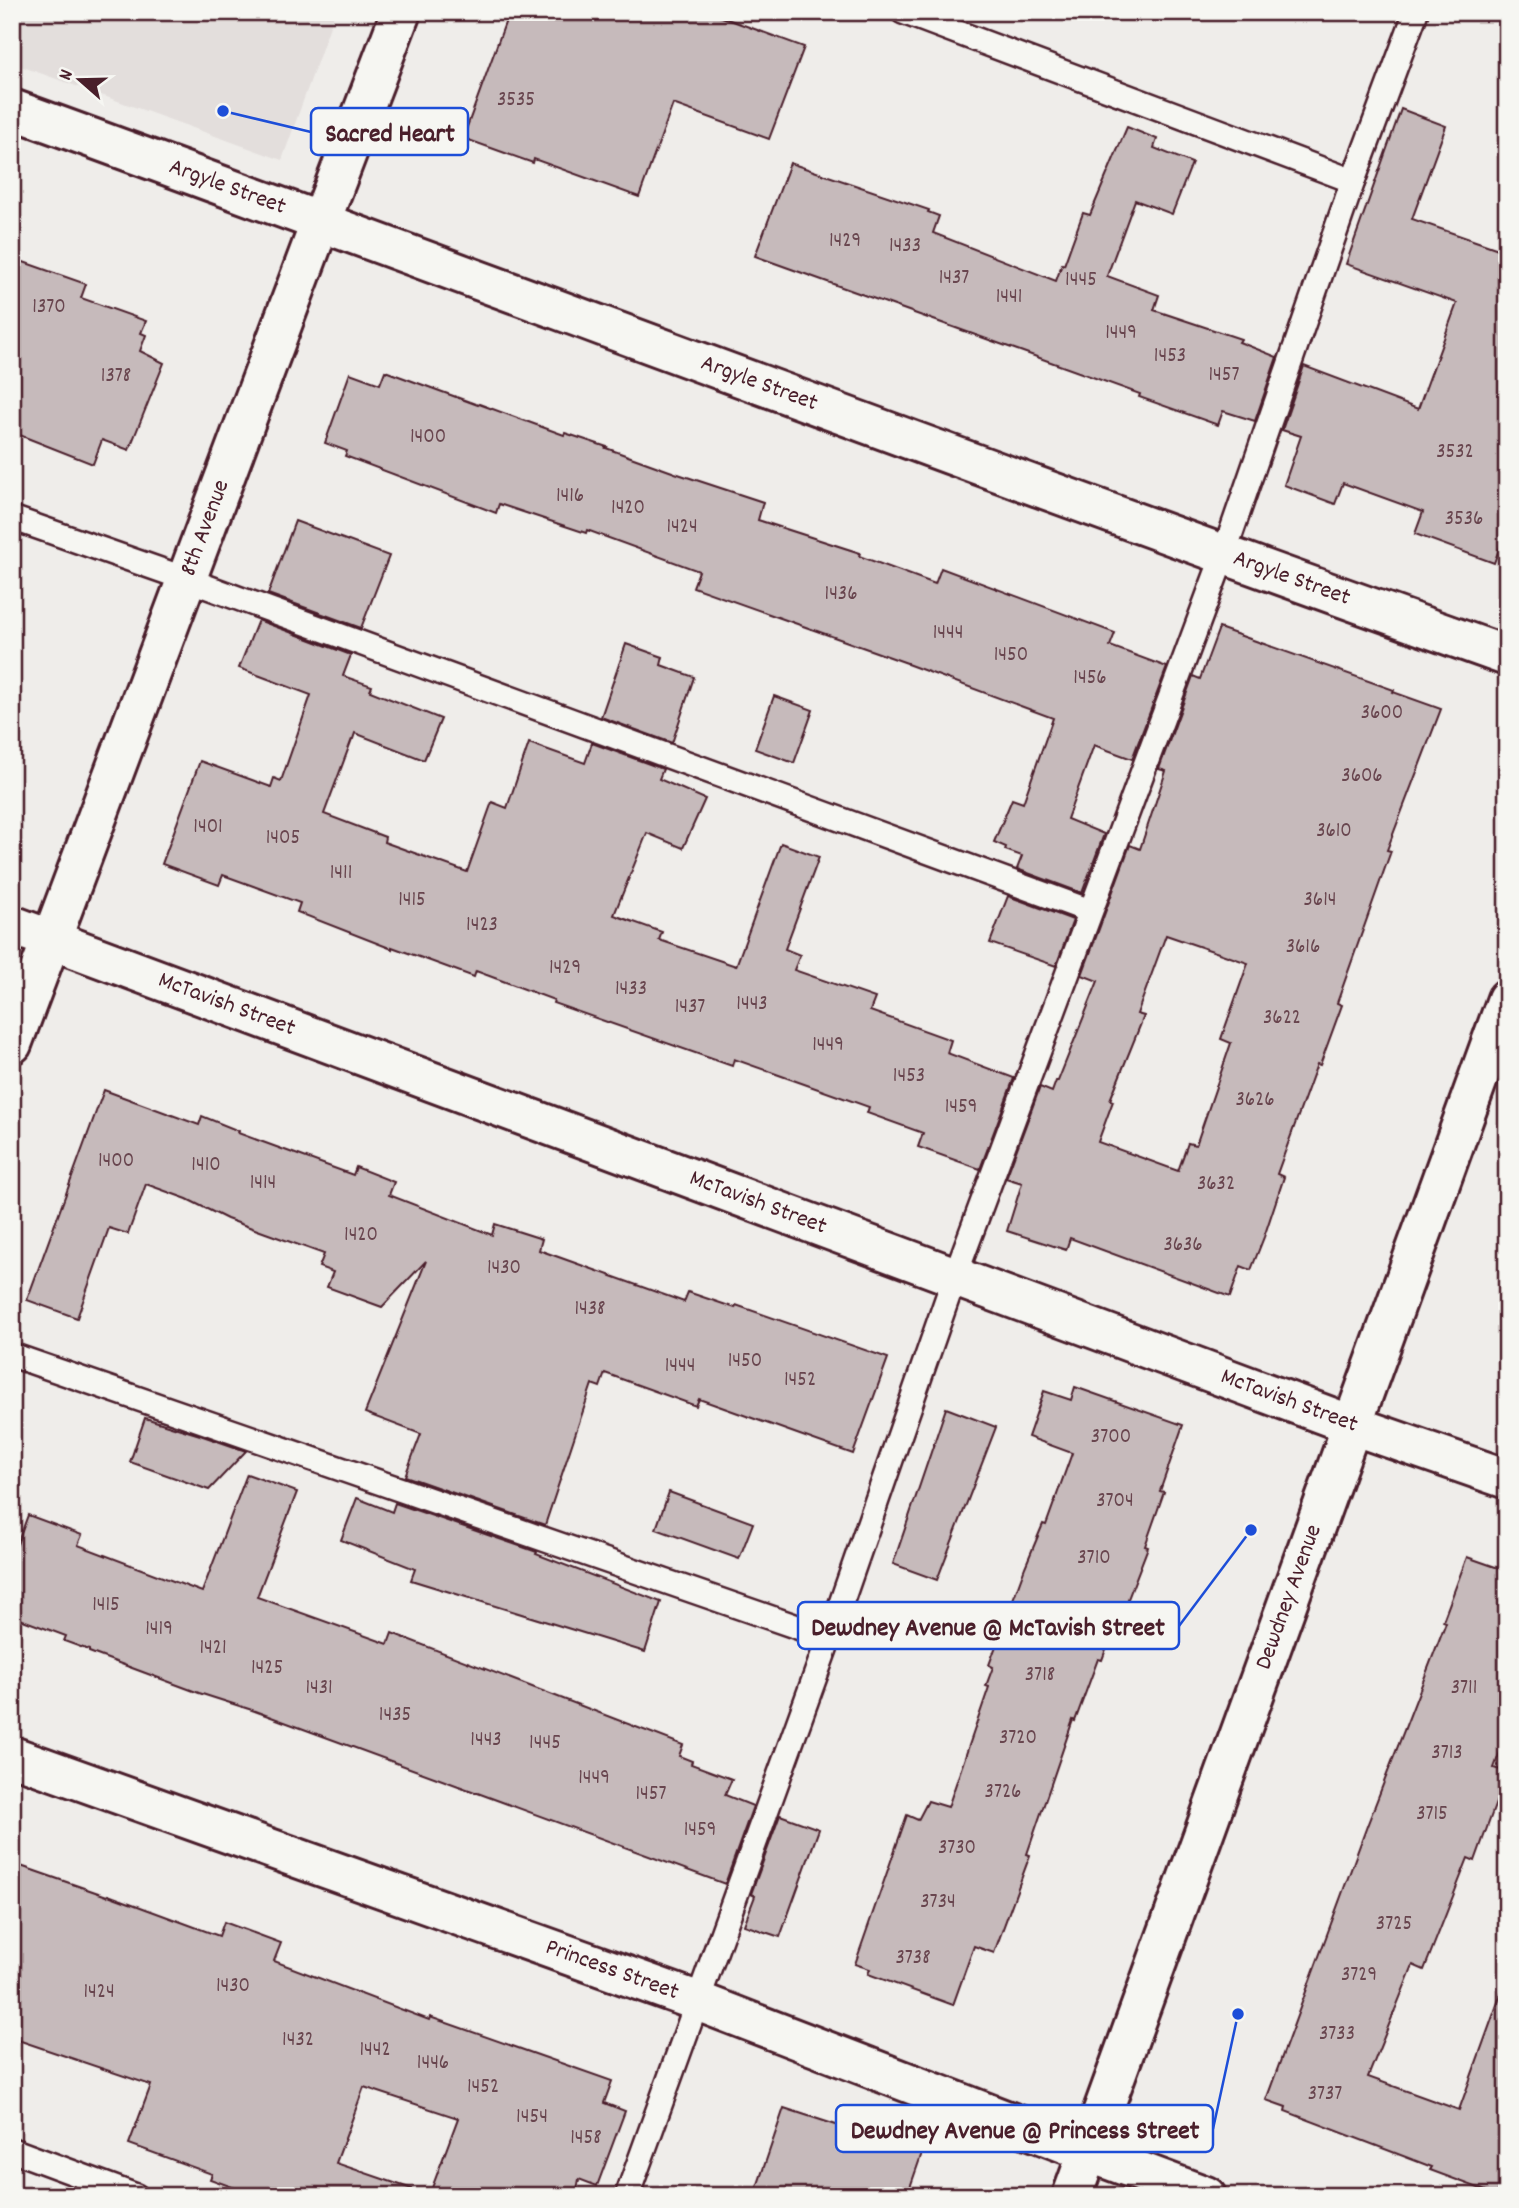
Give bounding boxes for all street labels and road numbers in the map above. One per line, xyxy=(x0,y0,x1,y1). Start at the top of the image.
street label: Argyle Street xyxy=(164,151,291,225)
street label: Argyle Street xyxy=(696,347,822,421)
street label: 8th Avenue xyxy=(172,475,239,581)
street label: Argyle Street xyxy=(1228,542,1355,616)
street label: McTavish Street xyxy=(153,964,300,1046)
street label: McTavish Street xyxy=(684,1162,831,1244)
street label: McTavish Street xyxy=(1216,1360,1362,1443)
street label: Dewdney Avenue xyxy=(1248,1520,1332,1675)
street label: Princess Street xyxy=(540,1931,683,2010)

